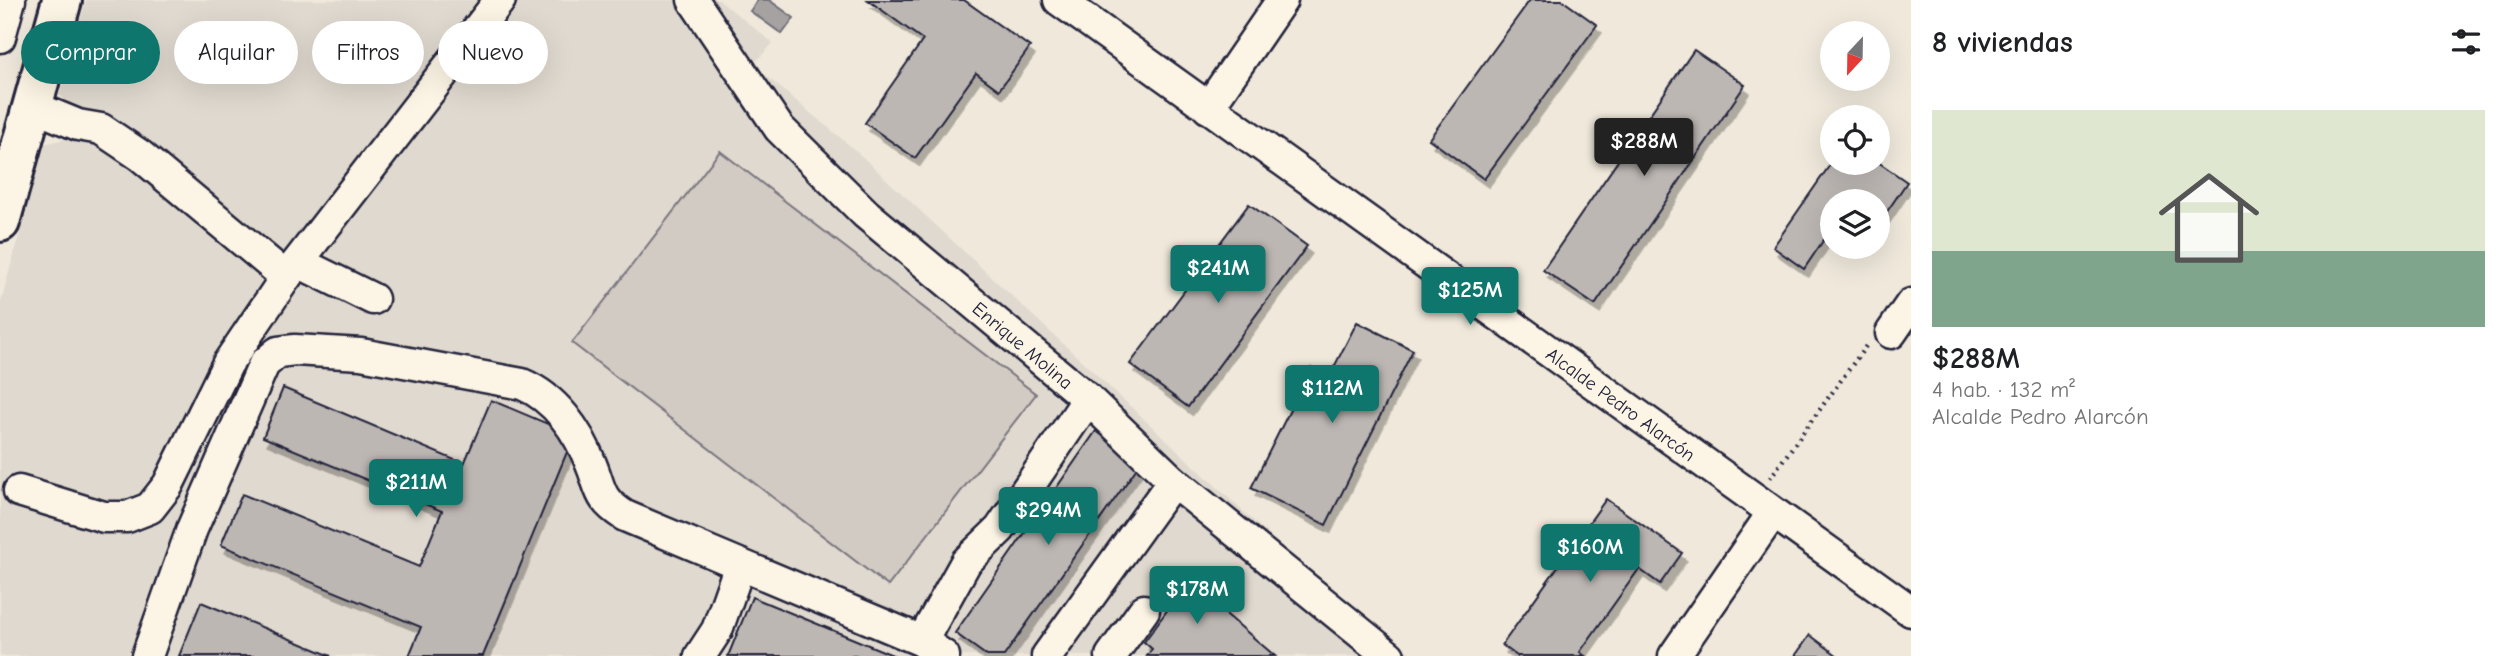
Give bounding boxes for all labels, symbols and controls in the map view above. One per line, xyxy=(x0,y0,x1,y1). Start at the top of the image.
chip: Comprar xyxy=(21,21,160,84)
chip: Alquilar xyxy=(174,21,298,84)
chip: Filtros xyxy=(312,21,424,84)
chip: Nuevo xyxy=(438,21,548,84)
north arrow xyxy=(1820,21,1890,91)
map controls xyxy=(1820,21,1890,259)
icon: filters xyxy=(2447,23,2485,61)
text: 8 viviendas xyxy=(1932,25,2073,60)
button: locate xyxy=(1820,105,1890,175)
pin: $288M xyxy=(1595,118,1693,178)
text: $288M xyxy=(1610,127,1678,154)
icon: home xyxy=(2146,155,2272,281)
button: layers xyxy=(1820,189,1890,259)
pin: $241M xyxy=(1169,246,1267,305)
text: $241M xyxy=(1187,254,1249,281)
pin: $125M xyxy=(1421,268,1519,327)
text: $125M xyxy=(1437,276,1503,303)
street label: Enrique Molina xyxy=(968,297,1077,394)
text: $288M xyxy=(1932,341,2020,376)
street label: Alcalde Pedro Alarcón xyxy=(1542,343,1699,466)
pin: $112M xyxy=(1283,366,1381,425)
text: $112M xyxy=(1301,374,1363,401)
text: 4 hab. · 132 m² xyxy=(1932,376,2075,403)
text: Alcalde Pedro Alarcón xyxy=(1932,403,2149,430)
pin: $211M xyxy=(367,460,465,519)
text: $211M xyxy=(385,468,447,495)
pin: $294M xyxy=(999,488,1097,547)
text: $294M xyxy=(1015,496,1081,523)
pin: $160M xyxy=(1541,524,1639,584)
text: $160M xyxy=(1557,533,1623,560)
pin: $178M xyxy=(1148,566,1246,626)
text: $178M xyxy=(1166,575,1228,602)

